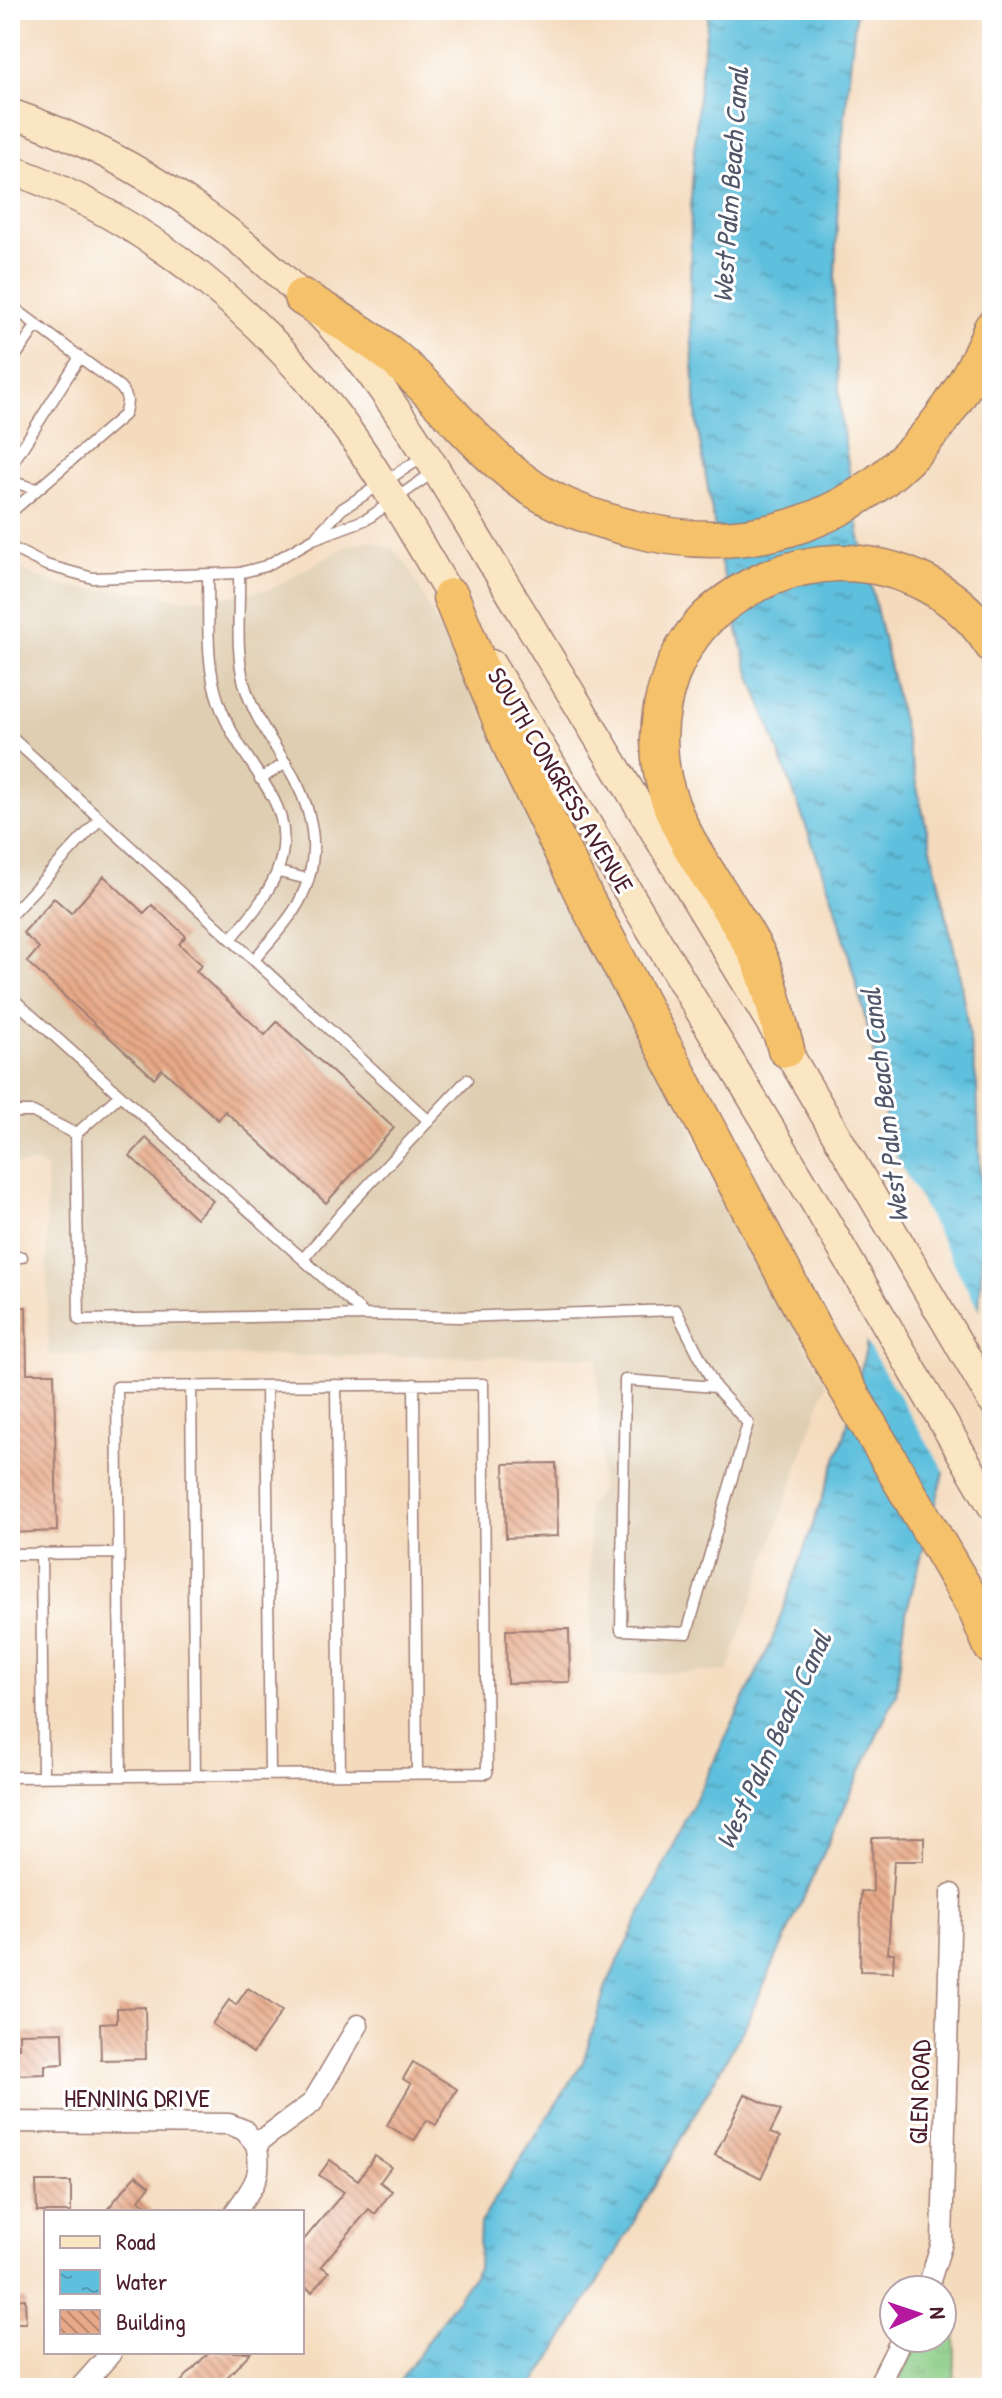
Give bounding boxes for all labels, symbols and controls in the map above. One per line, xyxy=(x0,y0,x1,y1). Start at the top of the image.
water label: West Palm Beach Canal xyxy=(703,65,757,304)
street label: SOUTH CONGRESS AVENUE xyxy=(480,661,643,900)
water label: West Palm Beach Canal xyxy=(851,985,917,1225)
water label: West Palm Beach Canal xyxy=(706,1624,841,1855)
street label: GLEN ROAD xyxy=(900,2038,938,2145)
street label: HENNING DRIVE xyxy=(64,2080,211,2115)
legend xyxy=(44,2210,304,2354)
text: Road xyxy=(116,2225,155,2257)
text: Water xyxy=(116,2265,167,2297)
north arrow xyxy=(878,2274,958,2354)
text: Building xyxy=(116,2305,186,2337)
text: N xyxy=(923,2306,953,2320)

